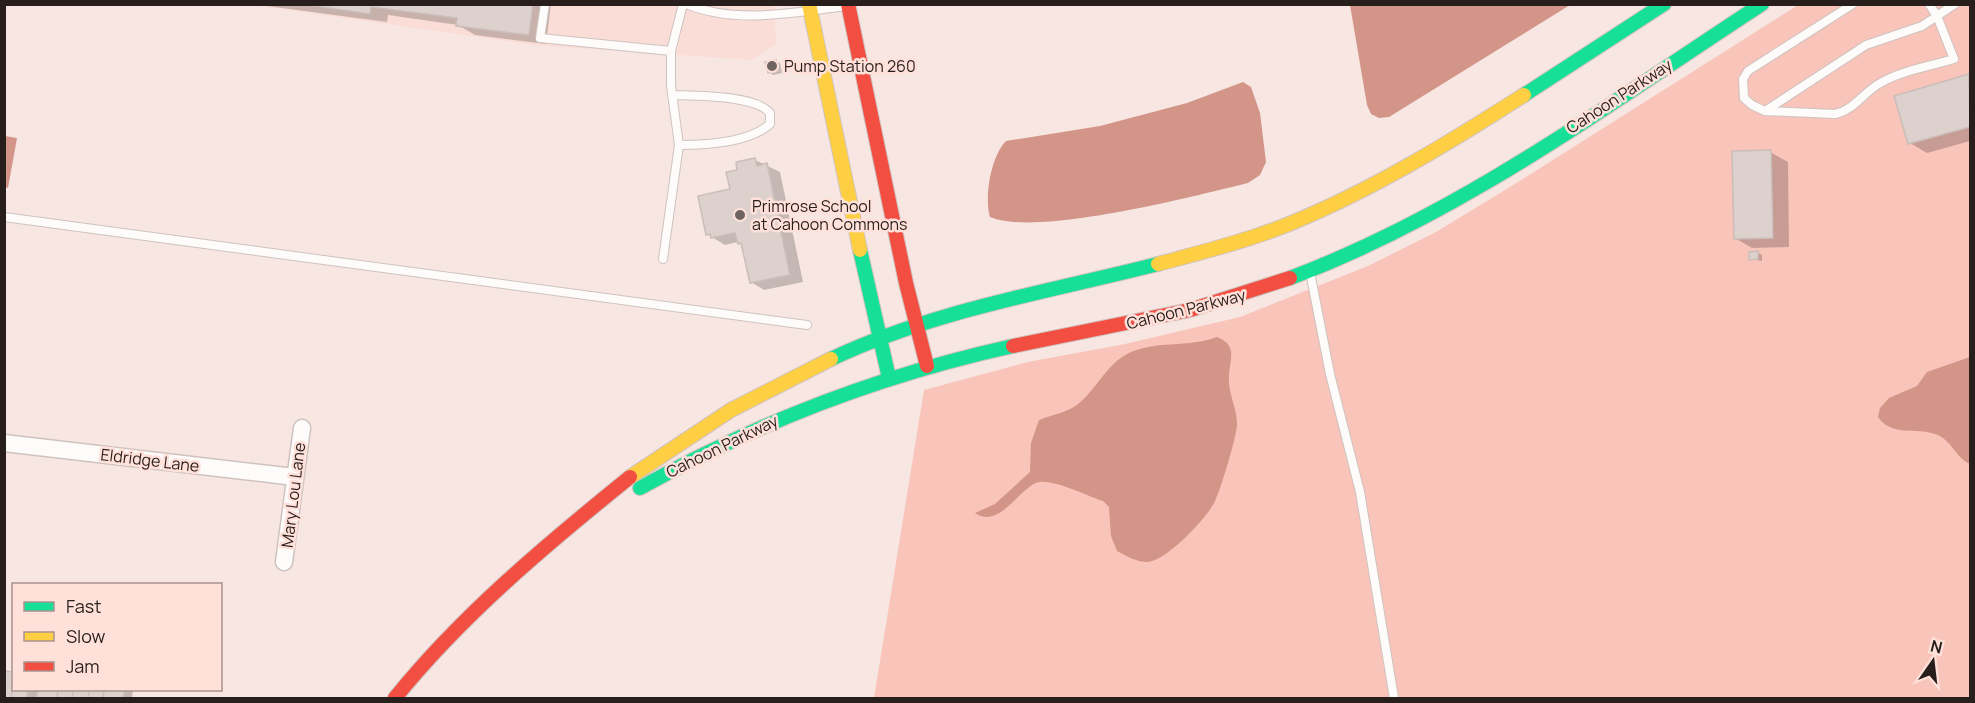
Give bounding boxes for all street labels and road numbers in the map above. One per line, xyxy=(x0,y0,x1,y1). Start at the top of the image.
street label: Cahoon Parkway xyxy=(1562,53,1677,138)
street label: Cahoon Parkway xyxy=(1124,283,1248,334)
street label: Cahoon Parkway xyxy=(662,409,782,483)
street label: Mary Lou Lane xyxy=(276,441,310,549)
street label: Eldridge Lane xyxy=(99,443,201,477)

